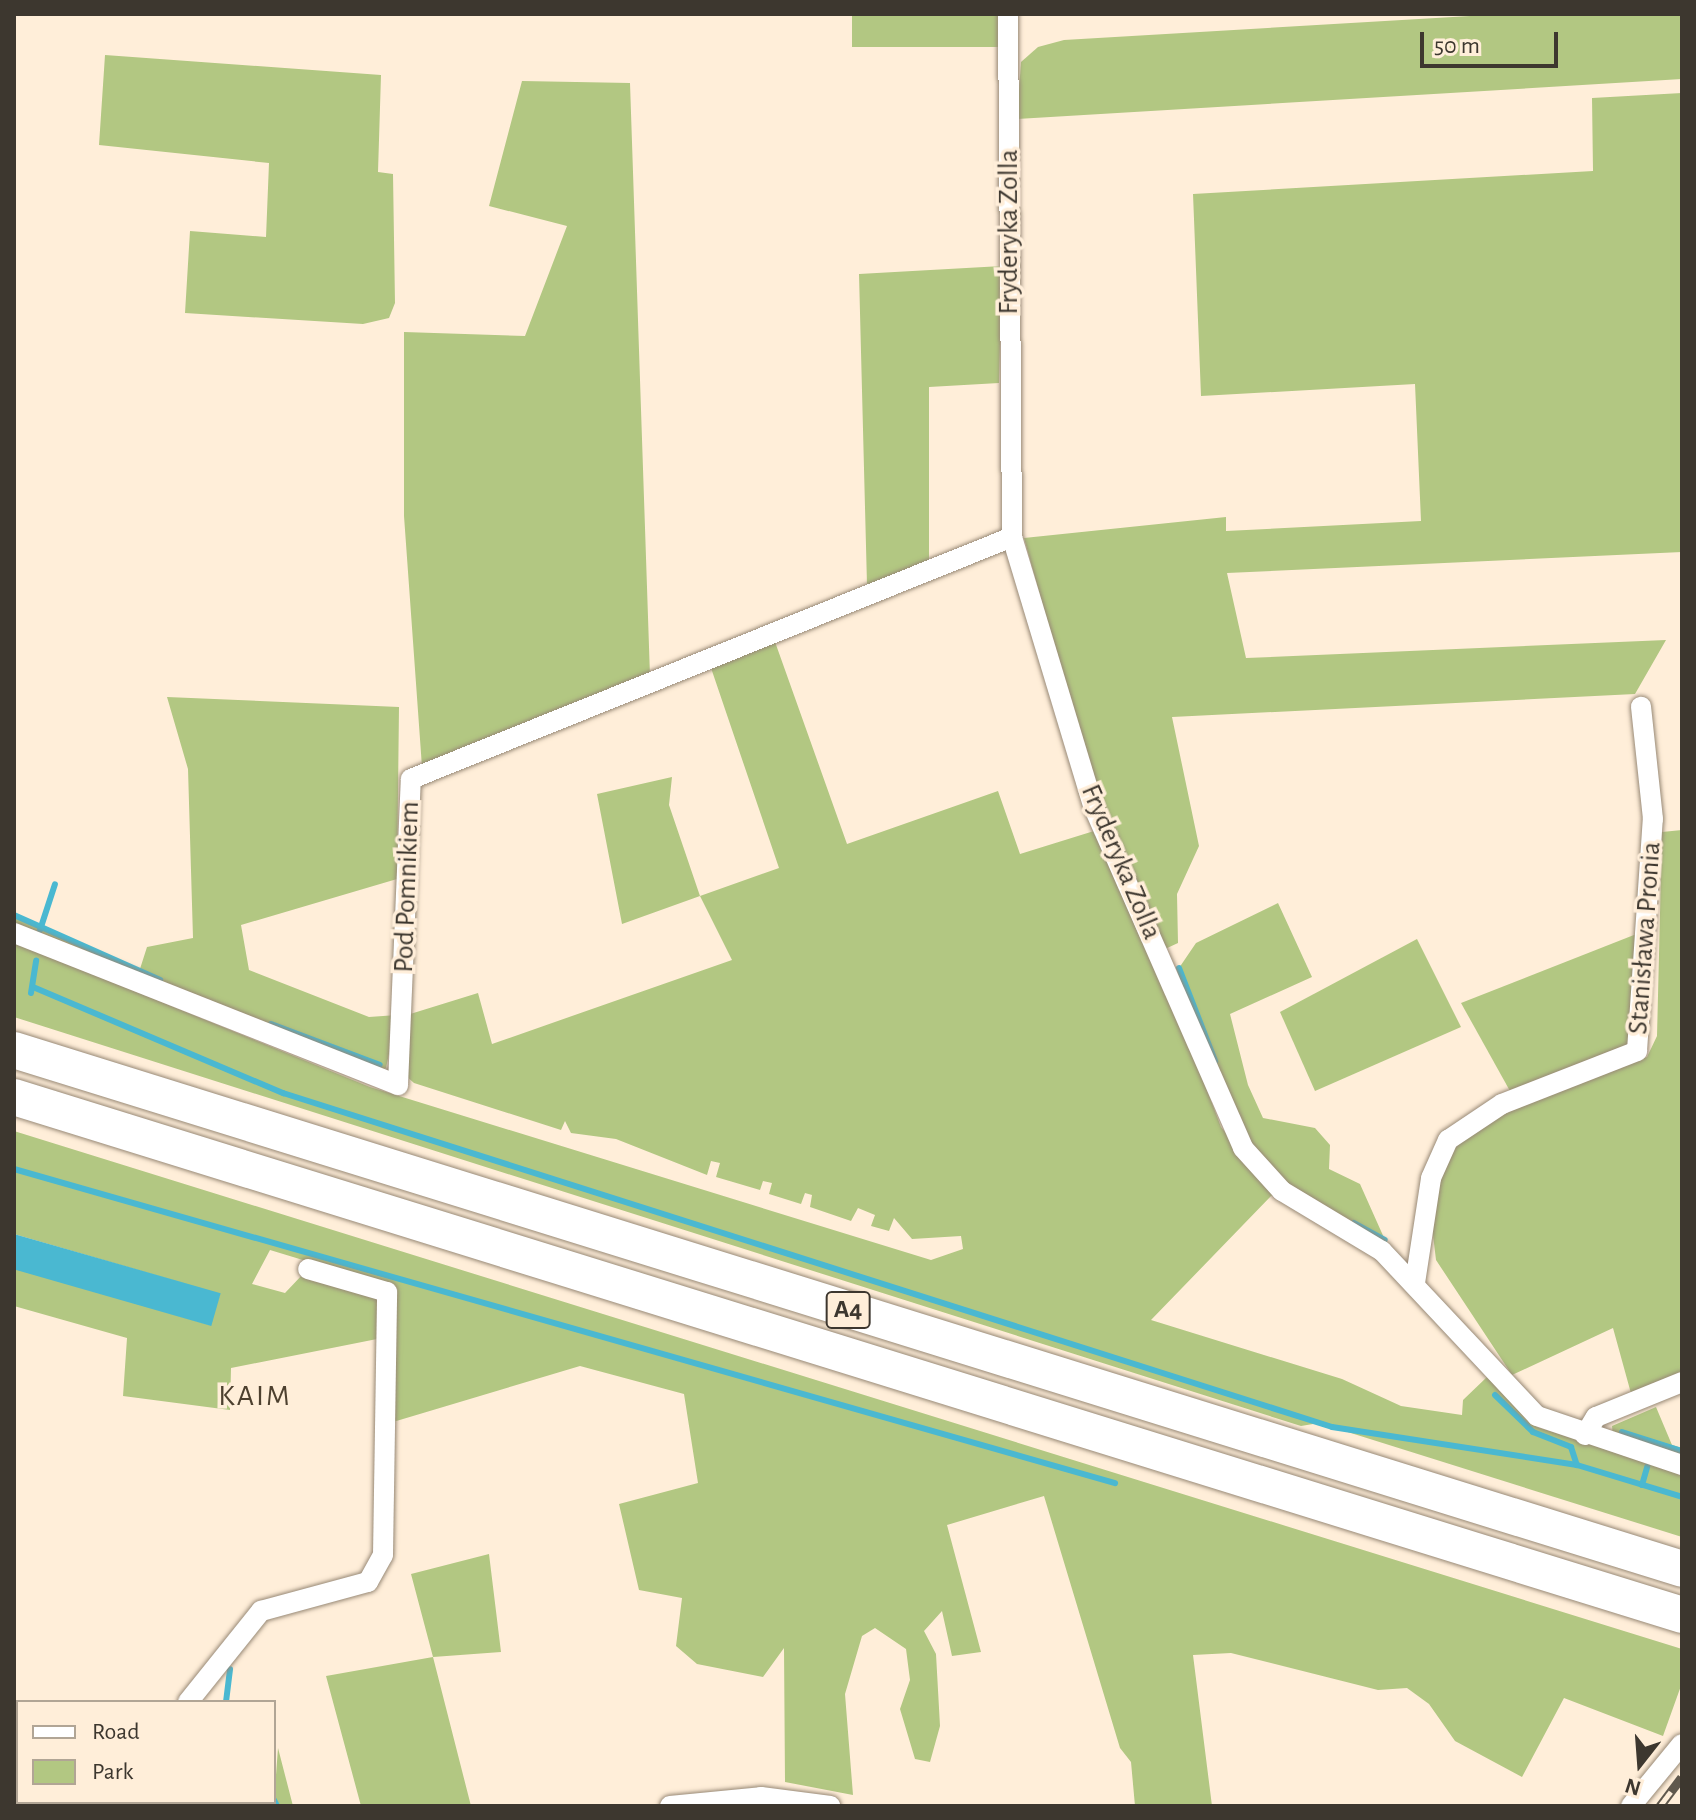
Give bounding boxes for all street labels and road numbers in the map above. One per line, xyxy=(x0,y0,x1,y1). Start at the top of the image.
street label: Fryderyka Zolla xyxy=(992,149,1026,315)
street label: Fryderyka Zolla xyxy=(1073,779,1169,945)
street label: Pod Pomnikiem xyxy=(387,801,427,973)
street label: Stanisława Pronia xyxy=(1622,841,1668,1035)
road number: A4 xyxy=(824,1288,872,1332)

